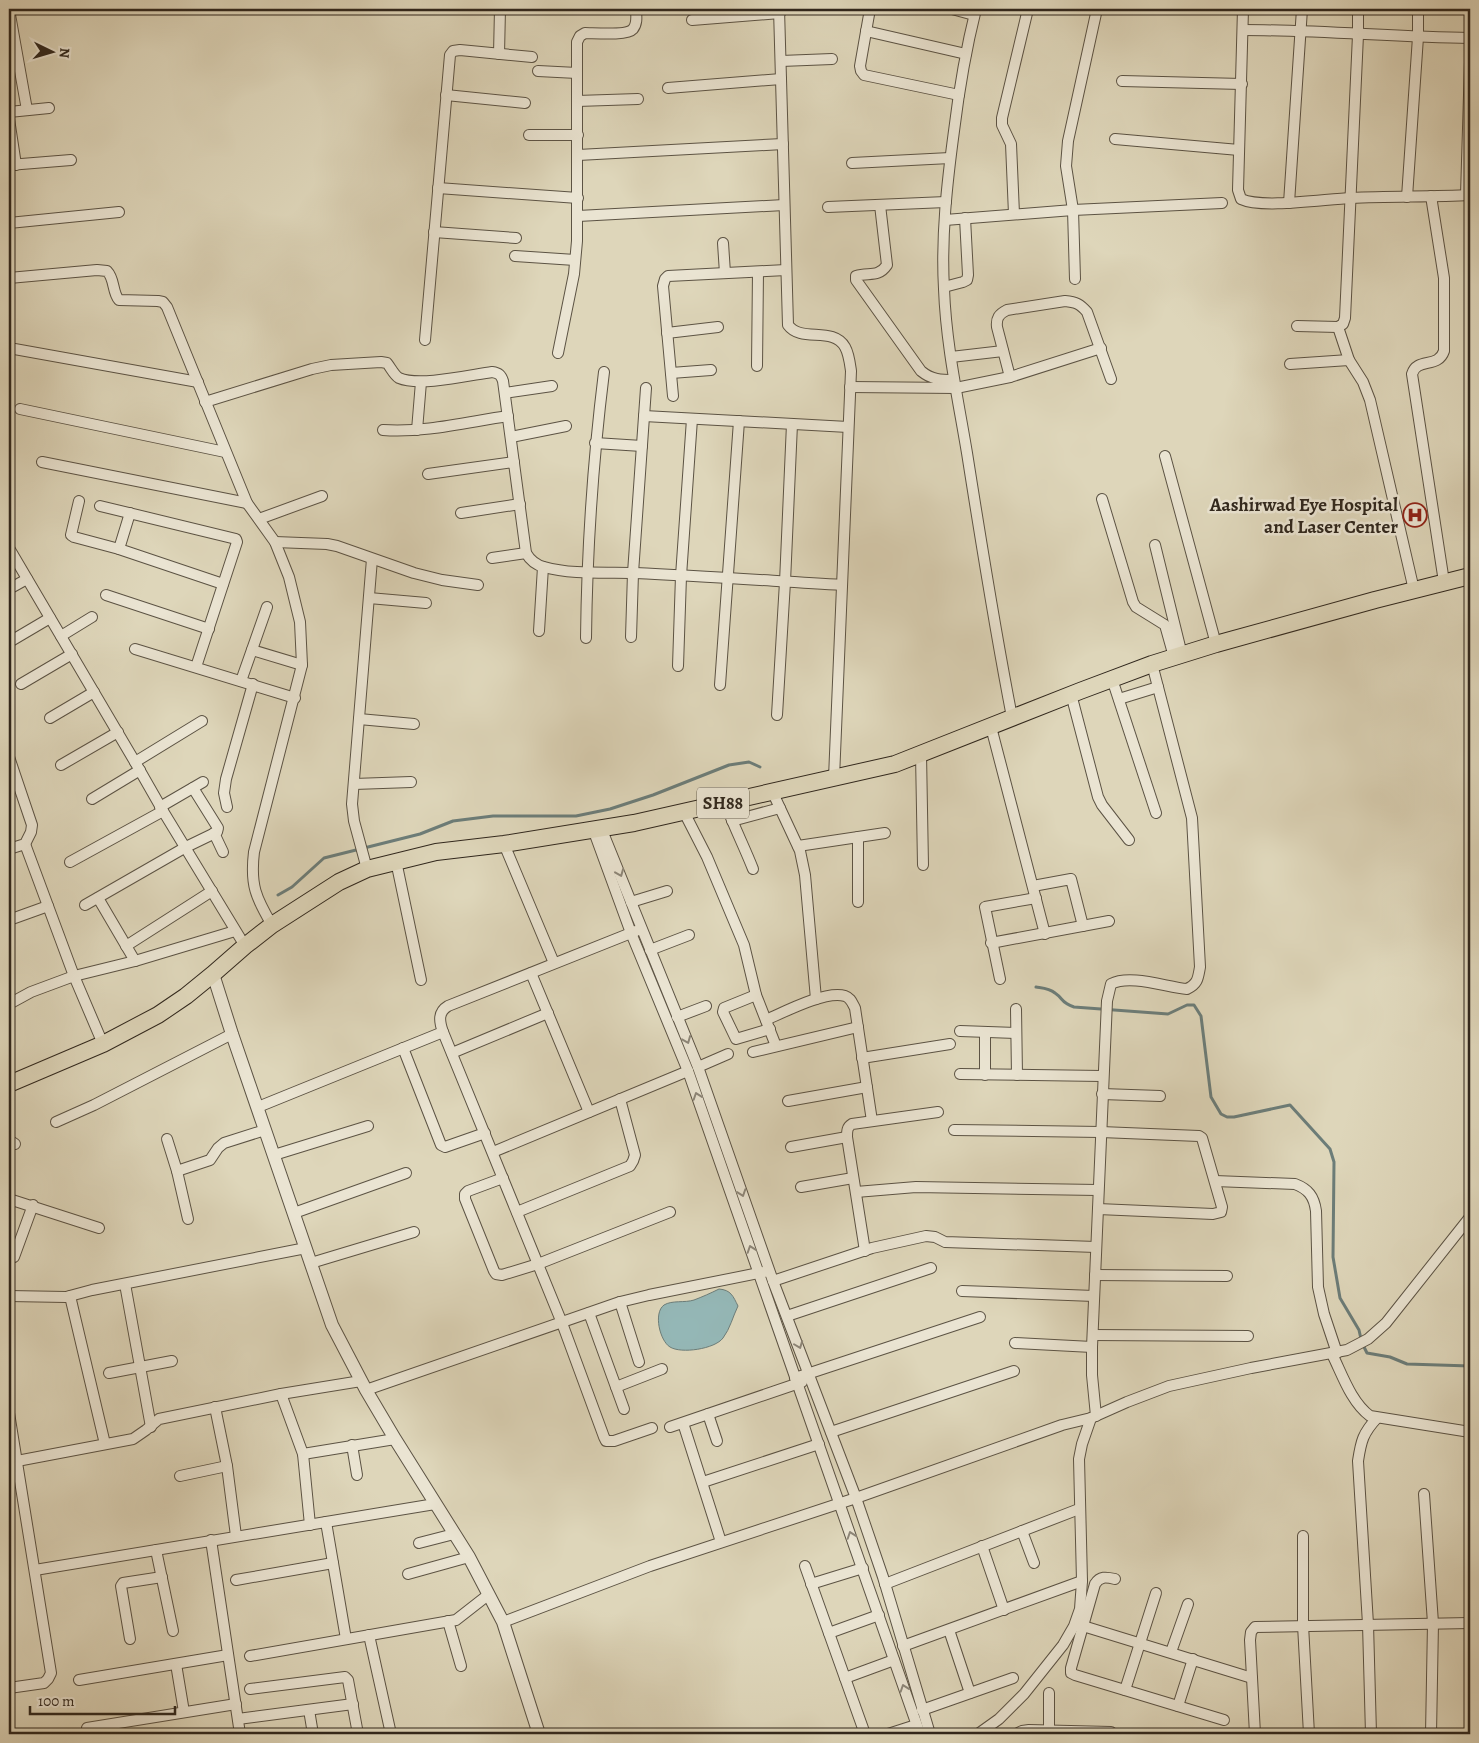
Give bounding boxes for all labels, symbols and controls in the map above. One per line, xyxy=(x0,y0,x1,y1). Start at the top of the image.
north arrow xyxy=(28,28,78,78)
text: N xyxy=(55,47,74,59)
place label: Aashirwad Eye Hospital and Laser Center xyxy=(1209,492,1398,540)
hospital icon: Aashirwad Eye Hospital and Laser Center xyxy=(1402,502,1428,528)
road number: SH88 xyxy=(697,788,749,818)
one-way arrow xyxy=(613,868,624,877)
one-way arrow xyxy=(681,1035,691,1044)
one-way arrow xyxy=(692,1092,702,1101)
one-way arrow xyxy=(736,1188,746,1197)
one-way arrow xyxy=(746,1245,756,1254)
one-way arrow xyxy=(793,1341,803,1349)
one-way arrow xyxy=(847,1531,857,1539)
scale bar xyxy=(30,1683,175,1715)
one-way arrow xyxy=(900,1684,910,1693)
text: 100 m xyxy=(38,1691,75,1711)

